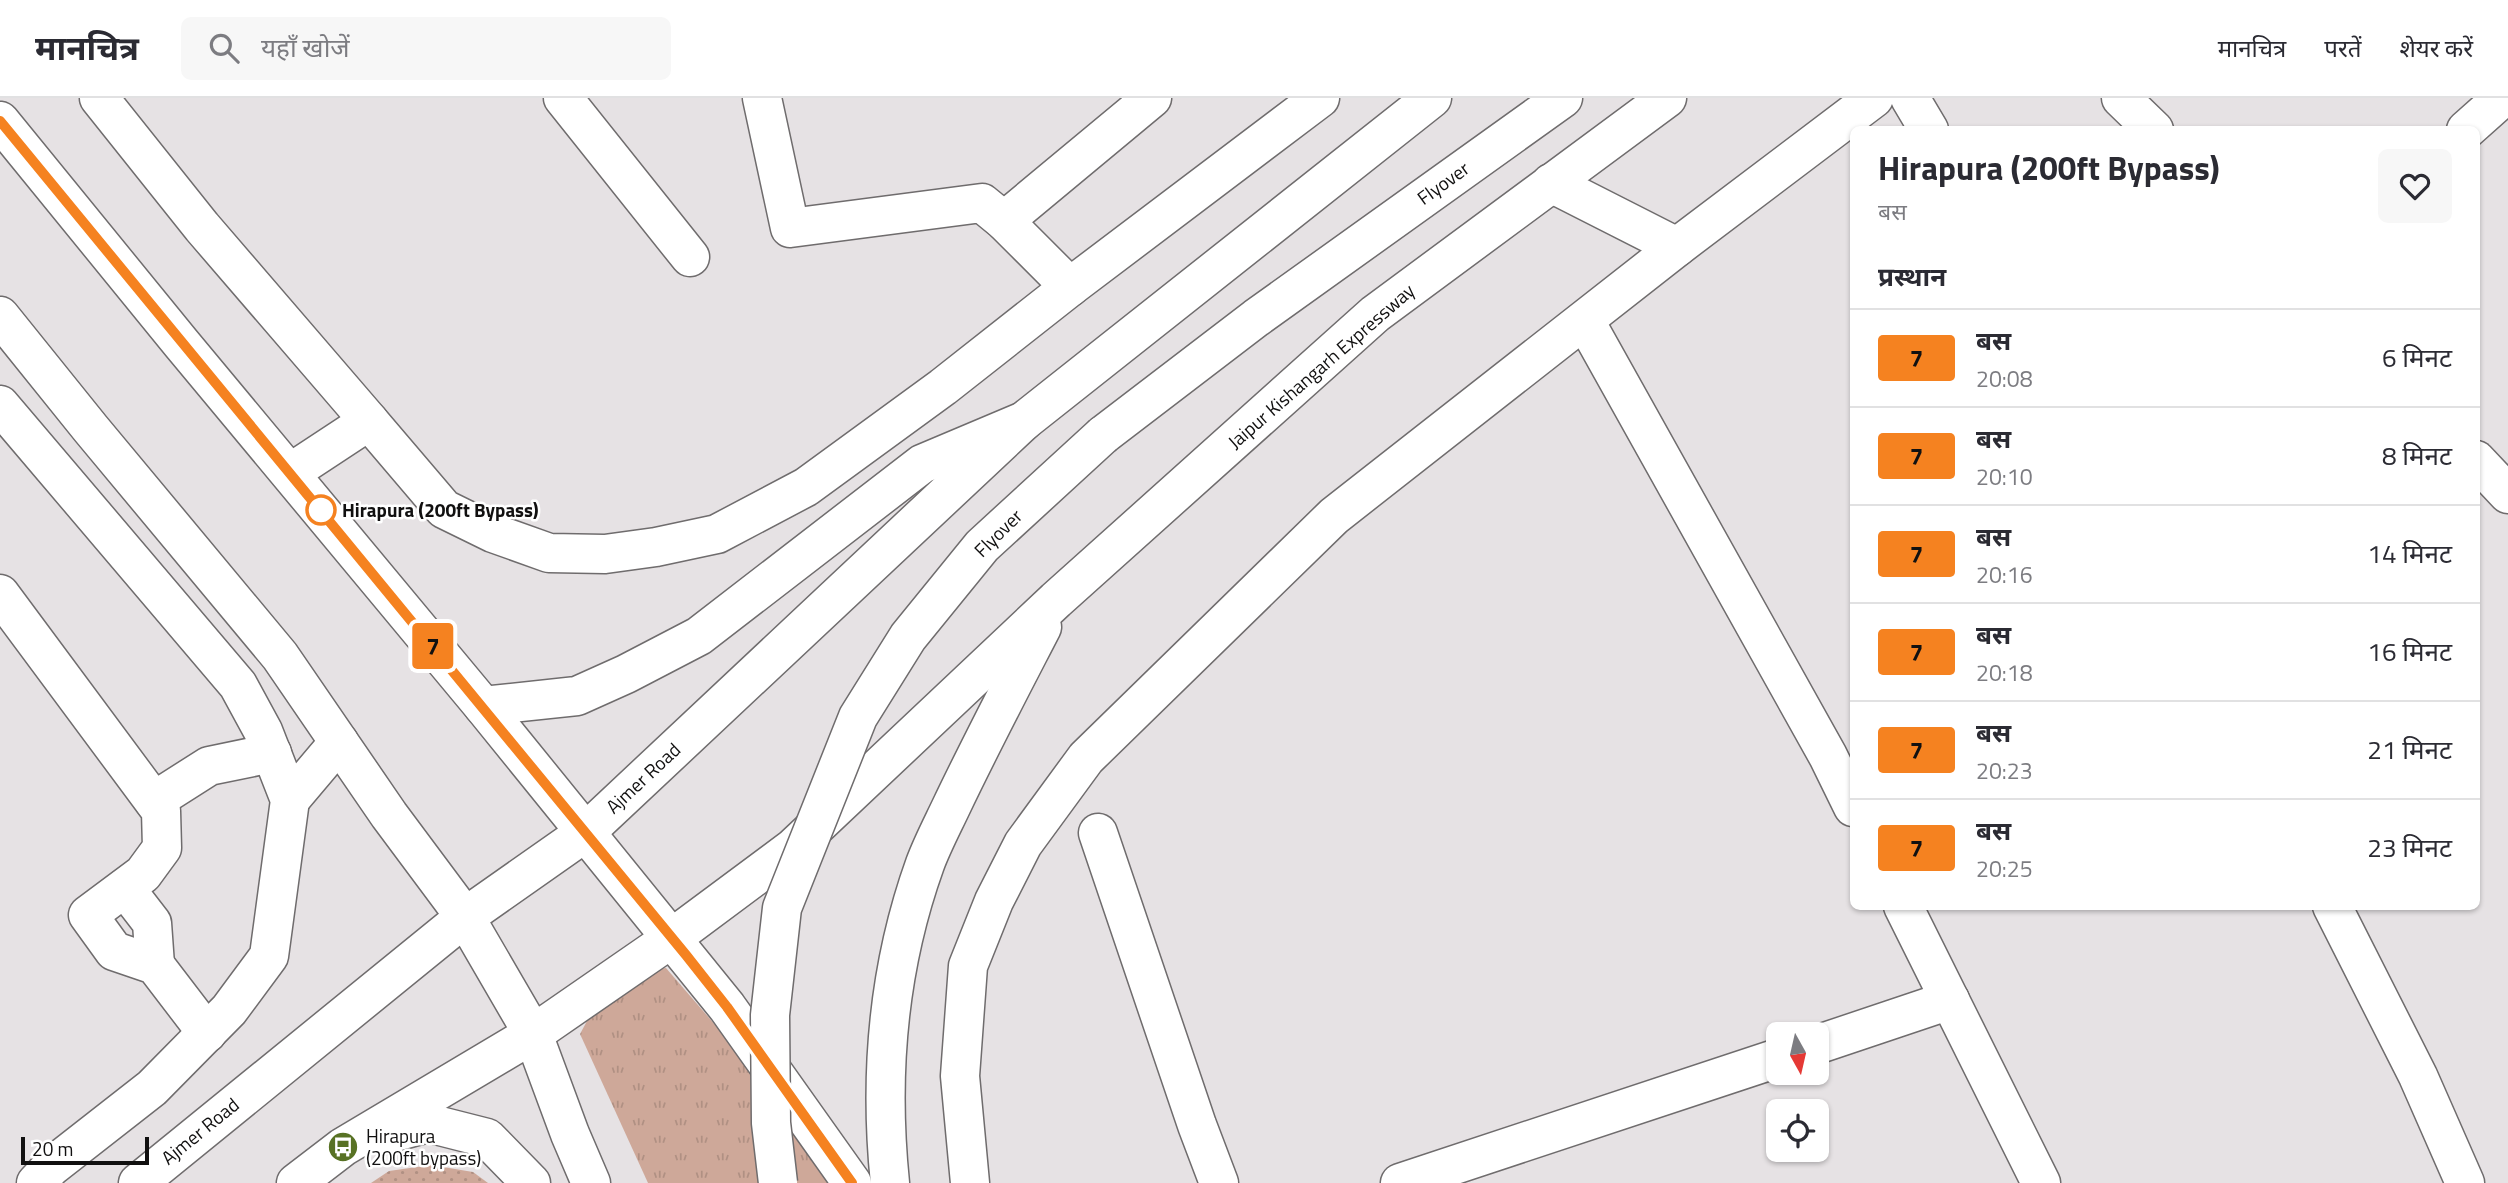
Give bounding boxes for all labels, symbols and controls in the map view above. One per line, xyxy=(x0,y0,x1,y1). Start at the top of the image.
search box xyxy=(181,17,671,80)
text: मानचित्र xyxy=(35,23,139,73)
text: यहाँ खोजें xyxy=(261,28,350,67)
icon: search xyxy=(205,29,243,67)
text: मानचित्र xyxy=(2218,30,2286,66)
text: परतें xyxy=(2324,30,2361,66)
text: शेयर करें xyxy=(2399,30,2473,66)
text: Hirapura (200ft Bypass) xyxy=(1878,143,2220,193)
button: heart xyxy=(2378,149,2452,223)
street label: Flyover xyxy=(1411,153,1475,211)
text: बस xyxy=(1878,194,1907,229)
text: प्रस्थान xyxy=(1878,257,1946,296)
street label: Jaipur Kishangarh Expressway xyxy=(1221,276,1421,455)
text: बस xyxy=(1976,321,2011,360)
text: 6 मिनट xyxy=(2382,338,2452,377)
text: 7 xyxy=(1910,340,1923,376)
text: 20:08 xyxy=(1976,361,2033,396)
text: बस xyxy=(1976,419,2011,458)
text: 8 मिनट xyxy=(2382,436,2452,475)
text: 7 xyxy=(1910,438,1923,474)
text: 20:10 xyxy=(1976,459,2033,494)
marker: Hirapura (200ft Bypass) xyxy=(306,495,336,525)
place label: Hirapura (200ft Bypass) xyxy=(342,495,539,524)
street label: Flyover xyxy=(967,501,1029,564)
text: बस xyxy=(1976,517,2011,556)
text: 14 मिनट xyxy=(2367,534,2452,573)
text: 7 xyxy=(1910,536,1923,572)
text: 20:16 xyxy=(1976,557,2033,592)
text: बस xyxy=(1976,615,2011,654)
line badge: 7 xyxy=(410,623,456,669)
text: 7 xyxy=(426,628,440,664)
text: 16 मिनट xyxy=(2367,632,2452,671)
text: 7 xyxy=(1910,634,1923,670)
text: 20:18 xyxy=(1976,655,2033,690)
text: बस xyxy=(1976,713,2011,752)
text: 21 मिनट xyxy=(2367,730,2452,769)
text: 7 xyxy=(1910,732,1923,768)
street label: Ajmer Road xyxy=(599,735,687,820)
text: 20:23 xyxy=(1976,753,2033,788)
text: बस xyxy=(1976,811,2011,850)
text: 23 मिनट xyxy=(2367,828,2452,867)
text: 7 xyxy=(1910,830,1923,866)
text: 20:25 xyxy=(1976,851,2033,886)
north arrow xyxy=(1766,1022,1829,1085)
map controls xyxy=(1766,1022,1829,1162)
street label: Ajmer Road xyxy=(154,1090,245,1171)
button: locate xyxy=(1766,1099,1829,1162)
place label: Hirapura (200ft bypass) xyxy=(366,1121,481,1172)
bus stop icon: Hirapura (200ft bypass) xyxy=(326,1130,360,1164)
scale bar xyxy=(21,1134,149,1166)
text: 20 m xyxy=(32,1134,73,1163)

